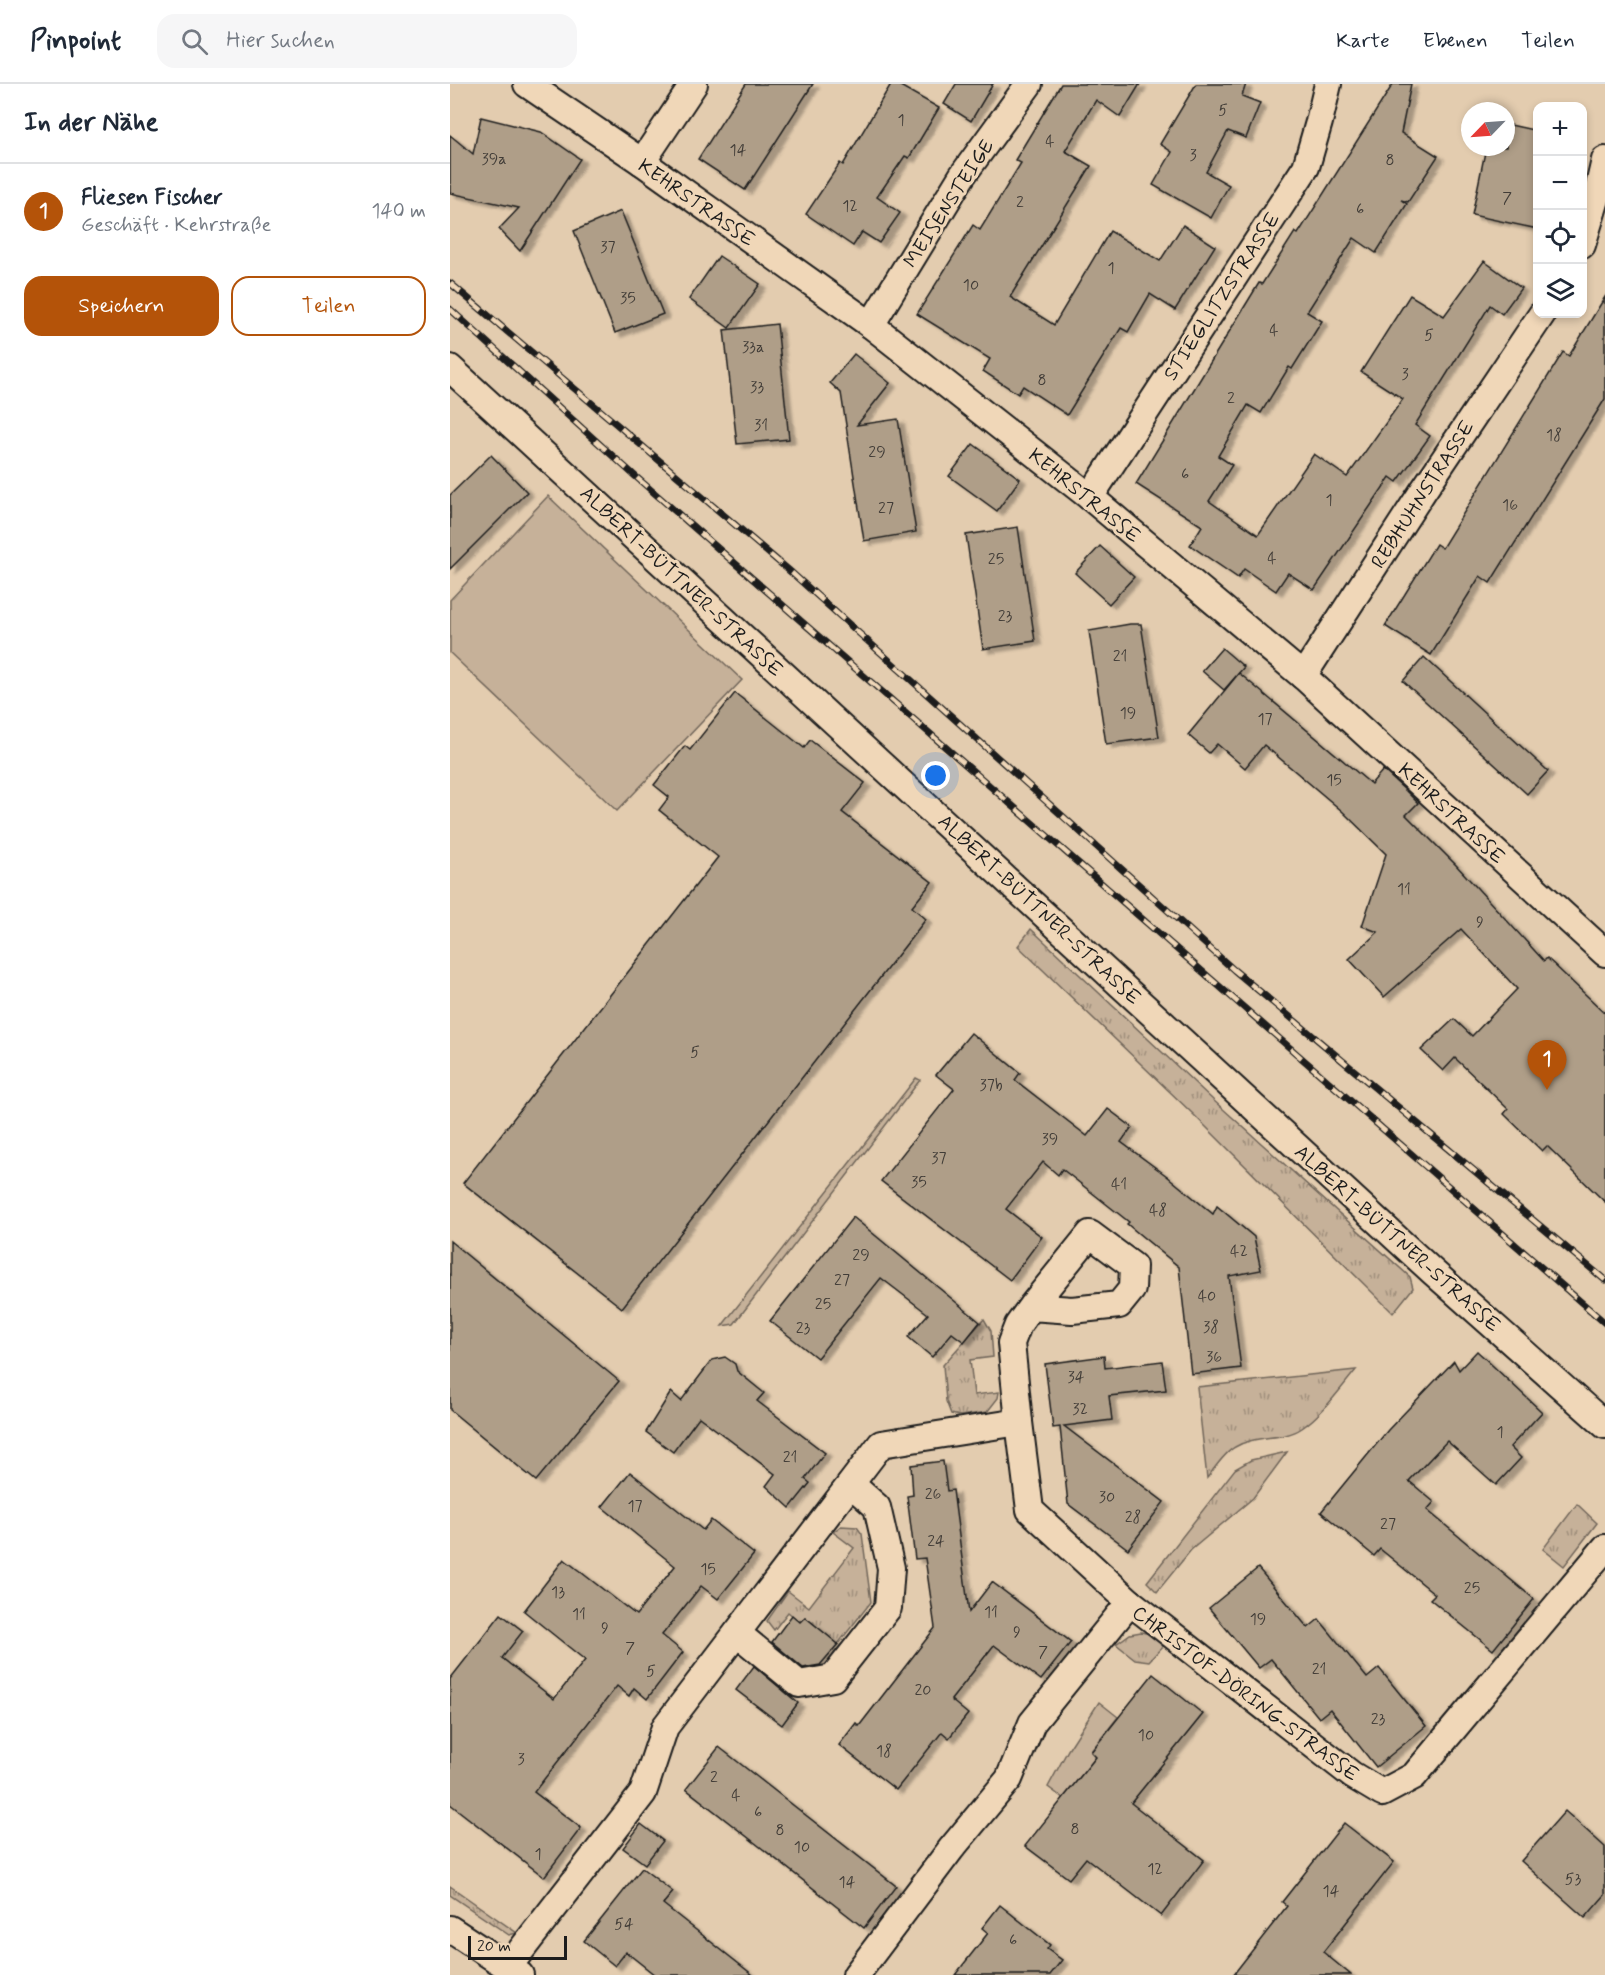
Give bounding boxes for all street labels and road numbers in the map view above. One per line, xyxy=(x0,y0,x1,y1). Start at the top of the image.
street label: MEISENSTEIGE xyxy=(898,134,1001,273)
street label: KEHRSTRASSE xyxy=(632,153,760,254)
street label: STIEGLITZSTRASSE xyxy=(1158,207,1287,386)
street label: REBHUHNSTRASSE xyxy=(1365,416,1481,574)
street label: KEHRSTRASSE xyxy=(1022,443,1146,550)
street label: ALBERT-BÜTTNER-STRASSE xyxy=(573,481,788,684)
street label: KEHRSTRASSE xyxy=(1392,757,1510,871)
street label: ALBERT-BÜTTNER-STRASSE xyxy=(931,809,1146,1012)
street label: ALBERT-BÜTTNER-STRASSE xyxy=(1288,1139,1506,1339)
street label: CHRISTOF-DÖRING-STRASSE xyxy=(1126,1600,1364,1789)

